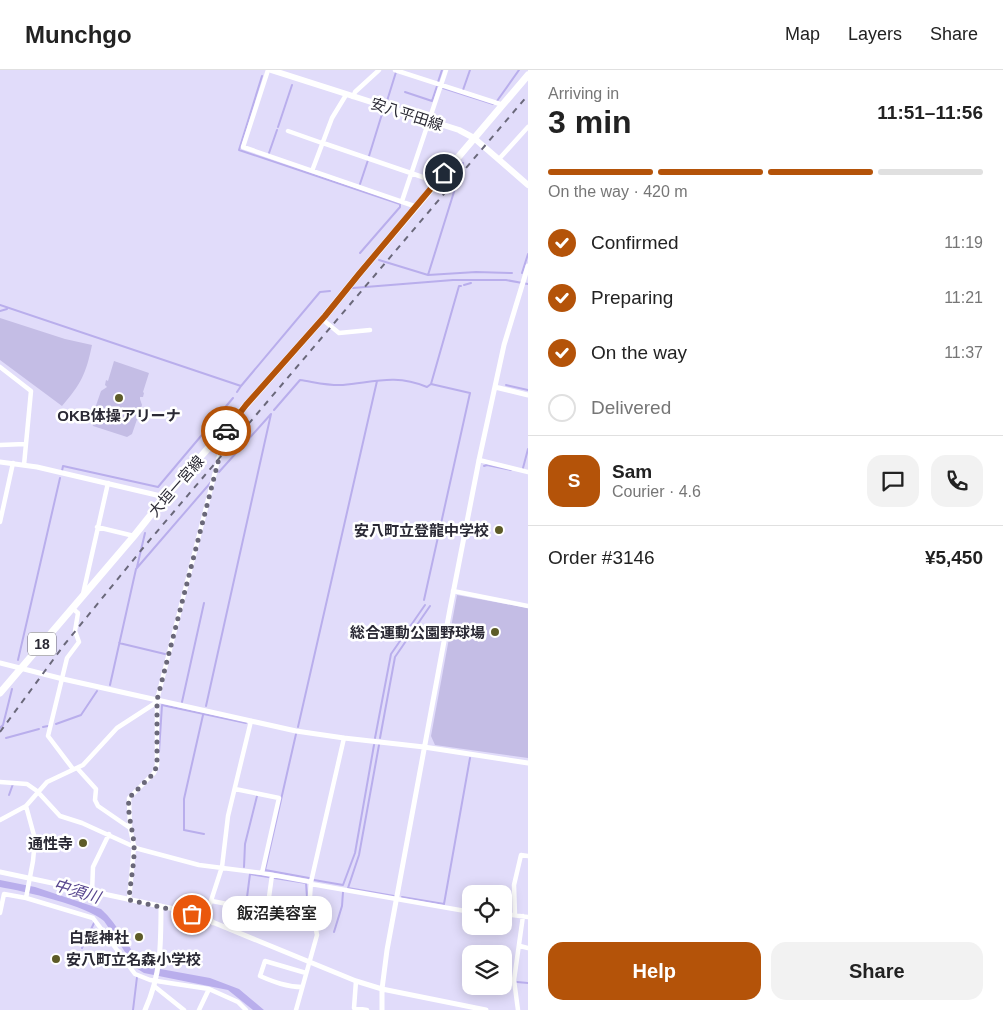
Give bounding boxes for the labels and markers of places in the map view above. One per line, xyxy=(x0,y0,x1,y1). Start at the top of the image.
pin xyxy=(423,152,465,194)
marker: OKB体操アリーナ xyxy=(113,392,125,404)
place label: OKB体操アリーナ xyxy=(57,407,181,424)
place label: 安八町立登龍中学校 xyxy=(354,522,489,539)
marker: 安八町立登龍中学校 xyxy=(493,524,505,536)
place label: 総合運動公園野球場 xyxy=(350,624,485,641)
marker: 総合運動公園野球場 xyxy=(489,626,501,638)
place label: 通性寺 xyxy=(28,835,73,852)
marker: 通性寺 xyxy=(77,837,89,849)
pin xyxy=(171,893,213,935)
callout: 飯沼美容室 xyxy=(222,896,332,932)
place label: 白髭神社 xyxy=(69,929,129,946)
marker: 白髭神社 xyxy=(133,931,145,943)
place label: 安八町立名森小学校 xyxy=(66,951,201,968)
marker: 安八町立名森小学校 xyxy=(50,953,62,965)

